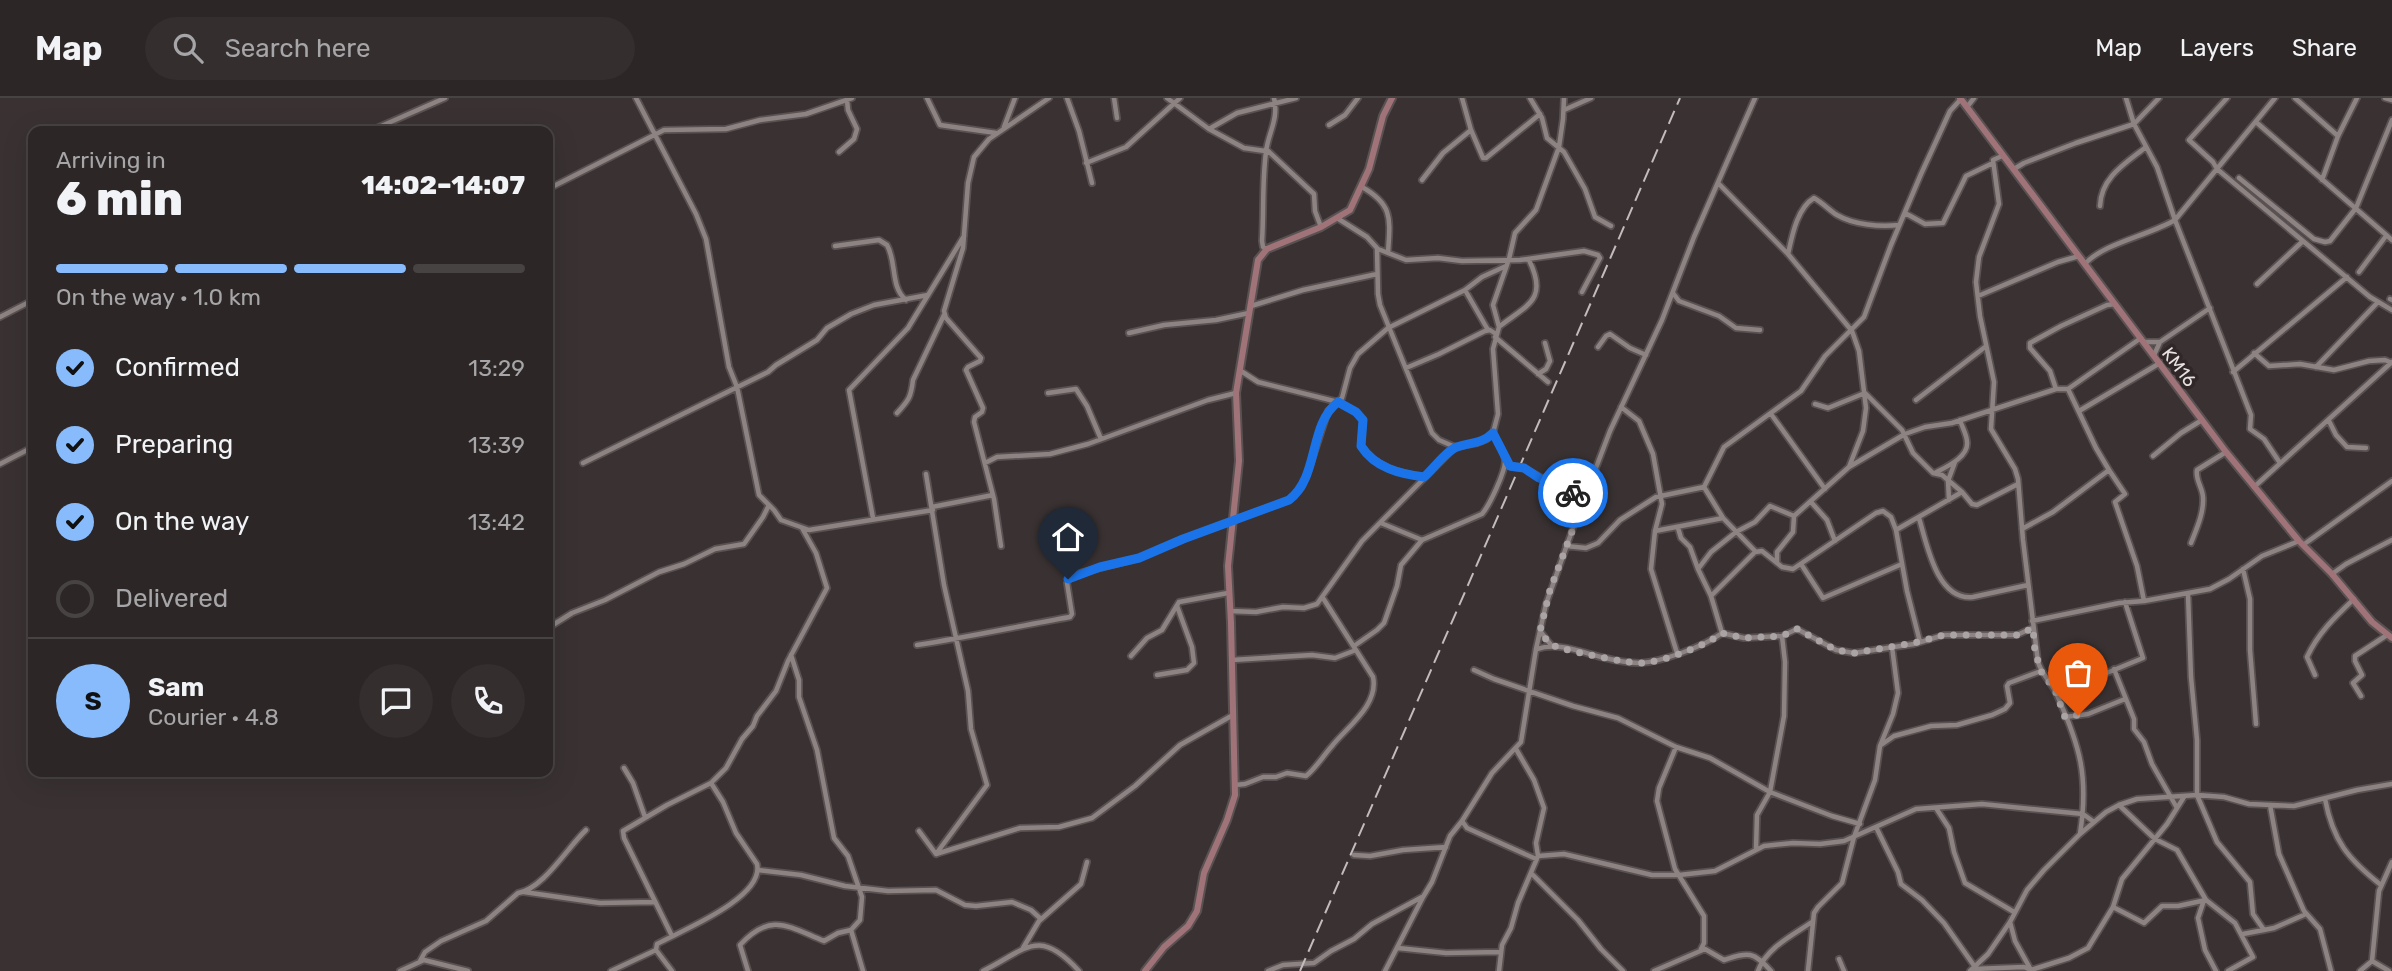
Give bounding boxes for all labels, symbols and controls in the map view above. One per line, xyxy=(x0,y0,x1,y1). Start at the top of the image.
search box xyxy=(145,17,635,80)
text: Map xyxy=(35,29,103,68)
icon: search xyxy=(169,29,207,67)
text: Search here xyxy=(225,33,370,64)
text: Map xyxy=(2095,34,2142,62)
text: Layers xyxy=(2180,34,2254,62)
text: Share xyxy=(2292,34,2357,62)
text: Arriving in xyxy=(56,146,166,174)
text: 14:02–14:07 xyxy=(361,170,525,201)
text: 6 min xyxy=(56,172,183,227)
text: On the way · 1.0 km xyxy=(56,283,261,311)
street label: KM16 xyxy=(2157,343,2201,391)
icon: check xyxy=(56,349,94,387)
text: Confirmed xyxy=(115,352,240,383)
text: 13:29 xyxy=(468,354,525,382)
icon: check xyxy=(56,426,94,464)
text: Preparing xyxy=(115,429,233,460)
text: 13:39 xyxy=(468,431,525,459)
courier xyxy=(1538,458,1608,528)
icon: bike xyxy=(1554,474,1592,512)
icon: check xyxy=(56,503,94,541)
text: On the way xyxy=(115,506,249,537)
pin xyxy=(1038,507,1098,579)
text: 13:42 xyxy=(468,508,525,536)
icon: home xyxy=(1049,518,1087,556)
text: Delivered xyxy=(115,583,228,614)
pin xyxy=(2048,643,2108,715)
icon: bag xyxy=(2059,654,2097,692)
button: chat xyxy=(359,664,433,738)
button: phone xyxy=(451,664,525,738)
text: Sam xyxy=(148,672,204,703)
text: S xyxy=(84,686,102,717)
text: Courier · 4.8 xyxy=(148,703,279,731)

